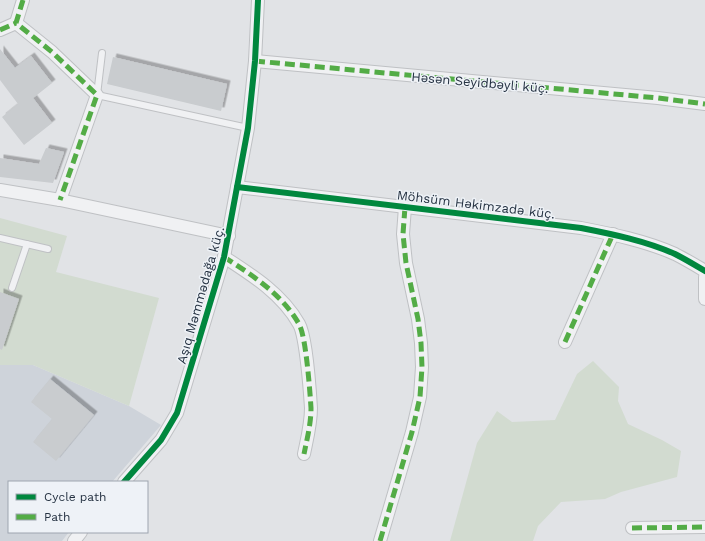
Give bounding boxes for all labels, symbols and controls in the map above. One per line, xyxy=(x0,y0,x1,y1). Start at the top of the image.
street label: Həsən Seyidbəyli küç. xyxy=(411,69,549,96)
street label: Möhsüm Həkimzadə küç. xyxy=(396,187,556,222)
street label: Aşıq Məmmədağa küç. xyxy=(174,225,227,366)
legend xyxy=(8,481,148,533)
text: Cycle path xyxy=(44,490,106,504)
text: Path xyxy=(44,510,70,524)

